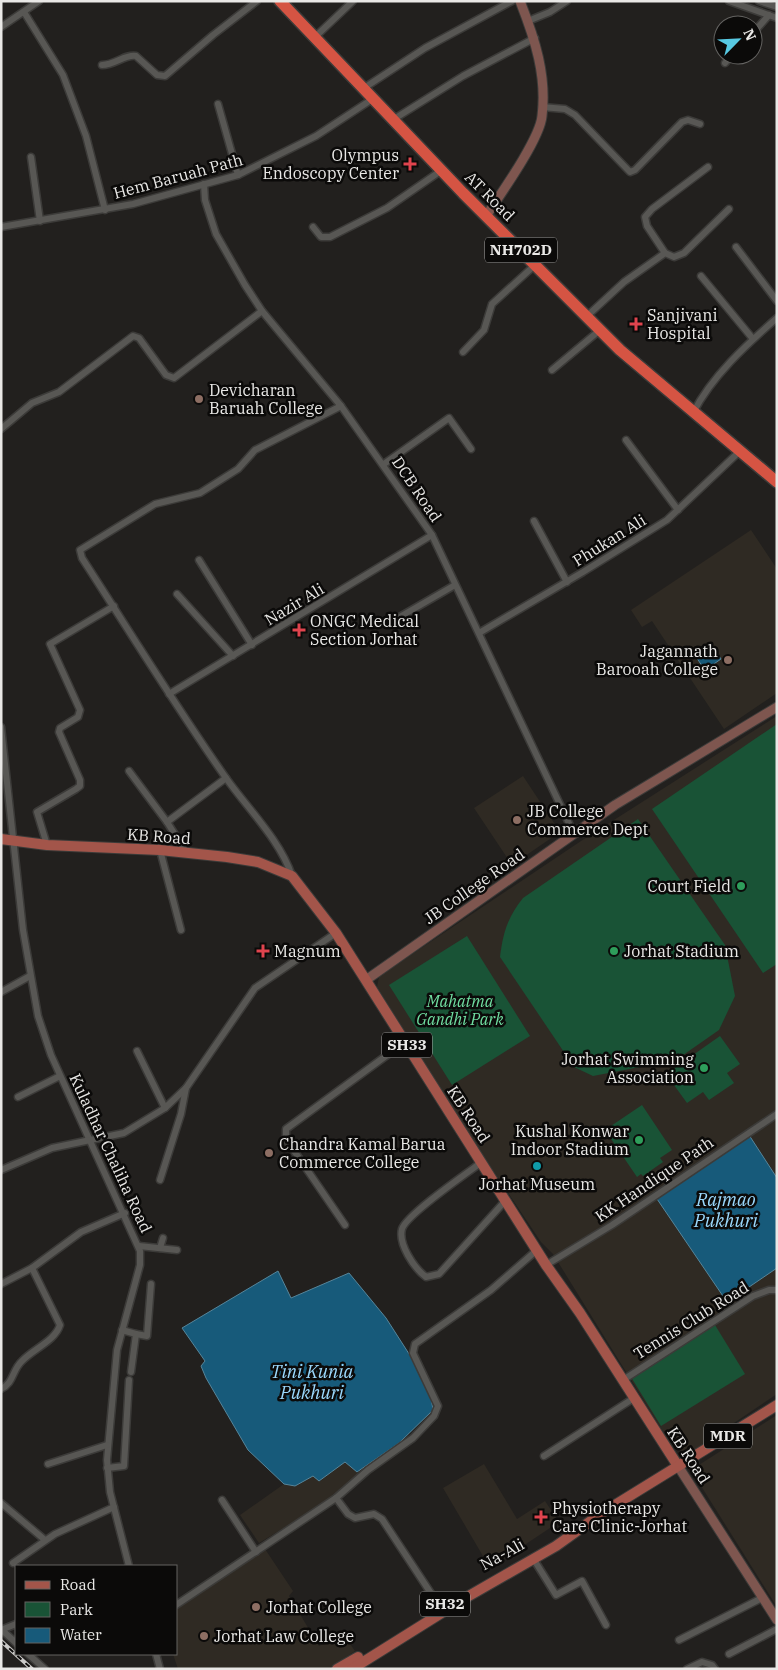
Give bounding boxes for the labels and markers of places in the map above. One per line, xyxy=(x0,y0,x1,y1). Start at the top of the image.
place label: Olympus Endoscopy Center xyxy=(262,145,399,183)
marker: Olympus Endoscopy Center xyxy=(403,157,417,171)
place label: Sanjivani Hospital xyxy=(647,305,718,343)
marker: Sanjivani Hospital xyxy=(629,317,643,331)
place label: Devicharan Baruah College xyxy=(209,380,323,418)
marker: Devicharan Baruah College xyxy=(193,393,205,405)
place label: ONGC Medical Section Jorhat xyxy=(310,611,419,649)
marker: ONGC Medical Section Jorhat xyxy=(292,623,306,637)
place label: Jagannath Barooah College xyxy=(596,641,718,679)
marker: Jagannath Barooah College xyxy=(722,654,734,666)
place label: JB College Commerce Dept xyxy=(527,801,648,839)
marker: JB College Commerce Dept xyxy=(511,814,523,826)
place label: Court Field xyxy=(647,876,731,896)
marker: Court Field xyxy=(735,880,747,892)
place label: Magnum xyxy=(274,941,341,961)
place label: Jorhat Stadium xyxy=(624,941,739,961)
marker: Magnum xyxy=(256,944,270,958)
marker: Jorhat Stadium xyxy=(608,945,620,957)
place label: Jorhat Swimming Association xyxy=(561,1049,694,1087)
marker: Jorhat Swimming Association xyxy=(698,1062,710,1074)
place label: Kushal Konwar Indoor Stadium xyxy=(511,1121,629,1159)
place label: Chandra Kamal Barua Commerce College xyxy=(279,1134,446,1172)
marker: Kushal Konwar Indoor Stadium xyxy=(633,1134,645,1146)
marker: Chandra Kamal Barua Commerce College xyxy=(263,1147,275,1159)
marker: Jorhat Museum xyxy=(531,1160,543,1172)
place label: Jorhat Museum xyxy=(479,1174,595,1194)
place label: Physiotherapy Care Clinic-Jorhat xyxy=(552,1498,687,1536)
marker: Physiotherapy Care Clinic-Jorhat xyxy=(534,1510,548,1524)
place label: Jorhat College xyxy=(266,1597,372,1617)
marker: Jorhat College xyxy=(250,1601,262,1613)
place label: Jorhat Law College xyxy=(214,1626,354,1646)
marker: Jorhat Law College xyxy=(198,1630,210,1642)

